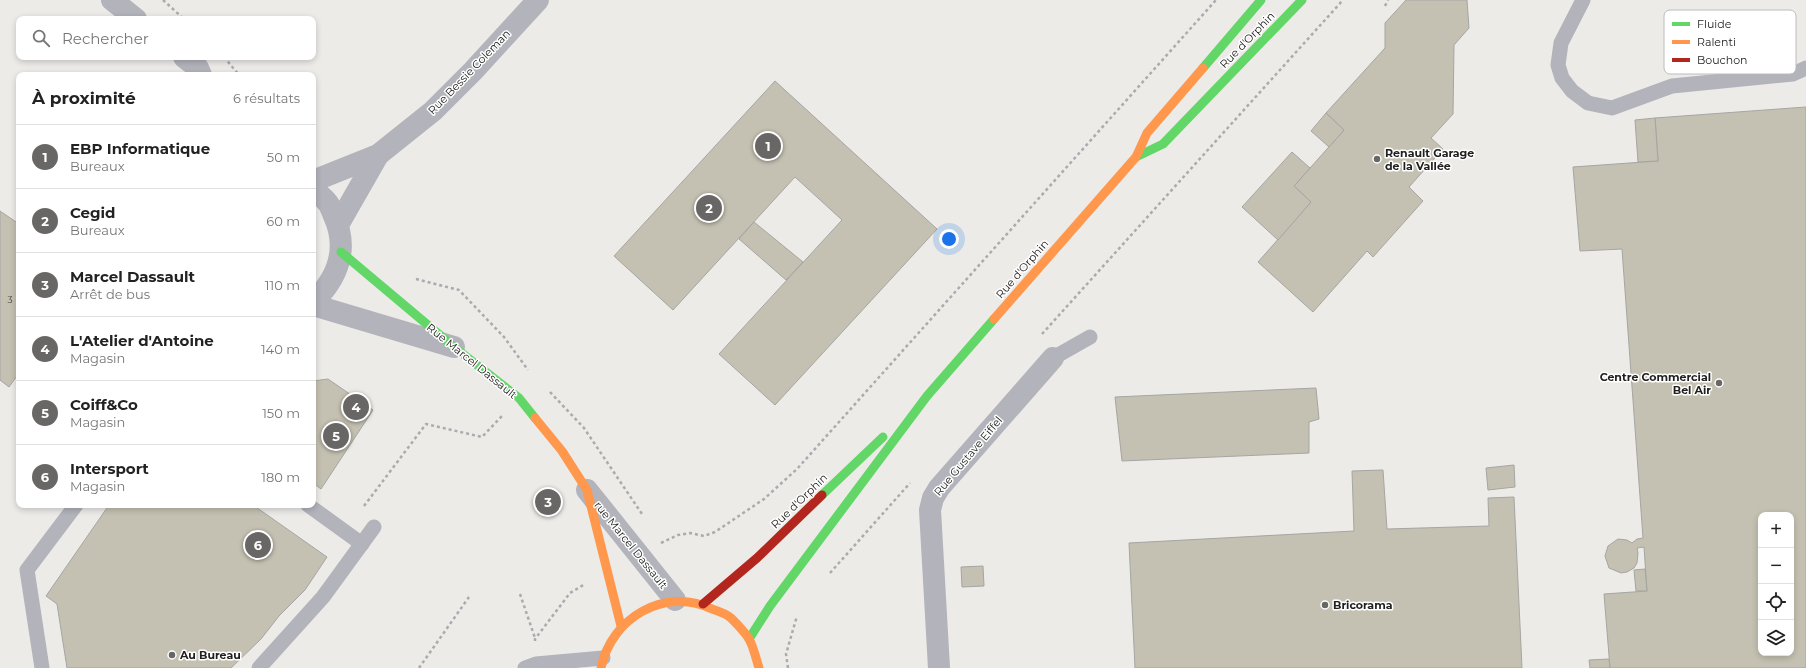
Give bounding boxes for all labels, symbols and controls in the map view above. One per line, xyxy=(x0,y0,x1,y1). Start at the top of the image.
street label: Rue d'Orphin xyxy=(1217,9,1277,71)
legend xyxy=(1664,10,1796,74)
search box xyxy=(16,16,316,60)
text: Fluide xyxy=(1697,17,1732,31)
icon: search xyxy=(30,27,52,49)
street label: Rue Bessie Coleman xyxy=(425,27,513,117)
text: Rechercher xyxy=(62,29,149,48)
text: Ralenti xyxy=(1697,35,1736,49)
text: Bouchon xyxy=(1697,53,1747,67)
text: À proximité xyxy=(32,88,136,108)
text: 6 résultats xyxy=(233,90,300,106)
pin: 1 xyxy=(755,131,781,161)
text: EBP Informatique xyxy=(70,139,210,158)
place label: Renault Garage de la Vallée xyxy=(1385,146,1474,173)
text: 1 xyxy=(42,149,48,165)
text: 50 m xyxy=(267,149,300,165)
marker: Renault Garage de la Vallée xyxy=(1372,154,1382,164)
text: Bureaux xyxy=(70,158,125,174)
pin: 2 xyxy=(696,193,722,223)
text: Cegid xyxy=(70,203,115,222)
text: 2 xyxy=(41,213,49,229)
text: 60 m xyxy=(266,213,300,229)
text: Bureaux xyxy=(70,222,125,238)
your location xyxy=(939,229,959,249)
street label: Rue d'Orphin xyxy=(993,237,1051,301)
text: Marcel Dassault xyxy=(70,267,195,286)
text: 3 xyxy=(41,277,49,293)
text: 110 m xyxy=(265,277,300,293)
text: Arrêt de bus xyxy=(70,286,150,302)
house number: 3 xyxy=(7,294,13,305)
street label: Rue Marcel Dassault xyxy=(424,320,520,402)
text: L'Atelier d'Antoine xyxy=(70,331,214,350)
text: 4 xyxy=(41,341,49,357)
text: 140 m xyxy=(261,341,300,357)
text: Magasin xyxy=(70,350,125,366)
place label: Centre Commercial Bel Air xyxy=(1600,370,1711,397)
marker: Centre Commercial Bel Air xyxy=(1714,378,1724,388)
pin: 4 xyxy=(343,392,369,422)
text: Coiff&Co xyxy=(70,395,138,414)
text: 5 xyxy=(41,405,49,421)
text: 150 m xyxy=(262,405,300,421)
street label: Rue Gustave Eiffel xyxy=(931,413,1005,499)
text: Magasin xyxy=(70,414,125,430)
pin: 5 xyxy=(323,421,349,451)
text: Intersport xyxy=(70,459,149,478)
text: 6 xyxy=(41,469,49,485)
text: 180 m xyxy=(261,469,300,485)
street label: Rue d'Orphin xyxy=(768,471,830,531)
text: Magasin xyxy=(70,478,125,494)
pin: 3 xyxy=(535,487,561,517)
street label: rue Marcel Dassault xyxy=(591,498,671,592)
map controls xyxy=(1758,512,1794,656)
button: + xyxy=(1758,512,1794,548)
pin: 6 xyxy=(245,530,271,560)
button: − xyxy=(1758,548,1794,584)
button: locate xyxy=(1758,584,1794,620)
place label: Bricorama xyxy=(1333,598,1393,612)
marker: Bricorama xyxy=(1320,600,1330,610)
button: layers xyxy=(1758,620,1794,656)
place label: Au Bureau xyxy=(179,648,241,662)
marker: Au Bureau xyxy=(167,650,177,660)

